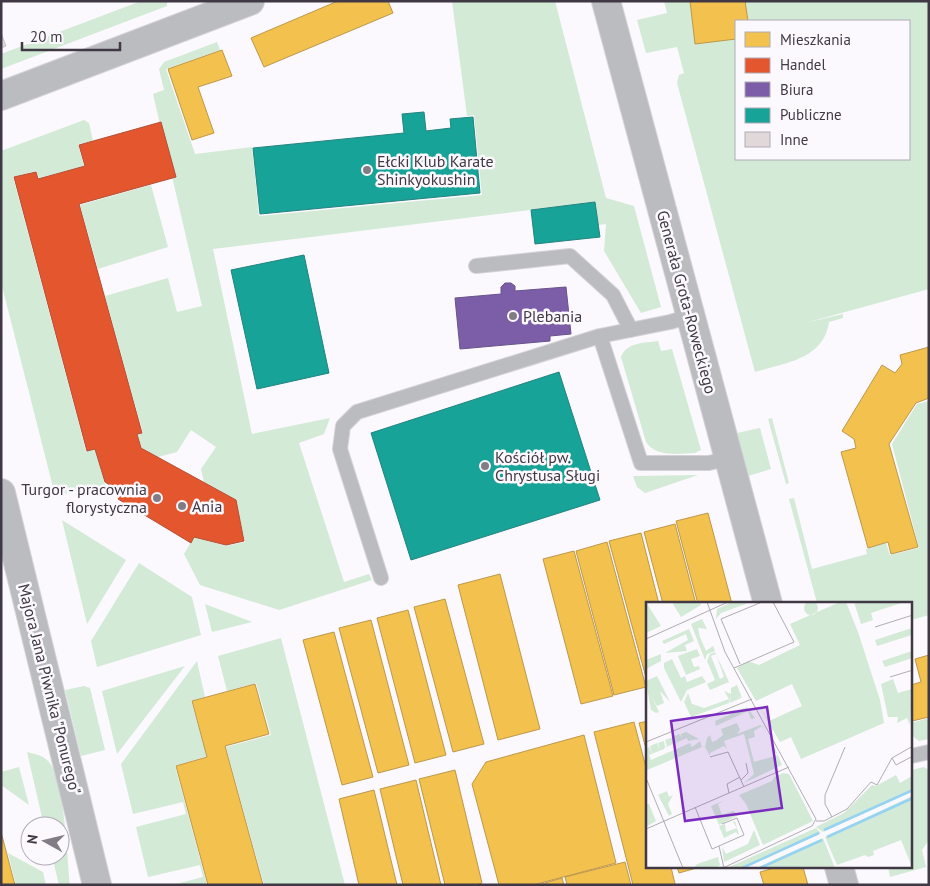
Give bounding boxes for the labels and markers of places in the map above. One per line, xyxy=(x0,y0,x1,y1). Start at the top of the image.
place label: Ełcki Klub Karate Shinkyokushin xyxy=(377,151,494,189)
marker: Ełcki Klub Karate Shinkyokushin xyxy=(361,164,373,176)
place label: Plebania xyxy=(523,306,582,326)
marker: Plebania xyxy=(507,310,519,322)
place label: Kościół pw. Chrystusa Sługi xyxy=(495,447,600,485)
marker: Kościół pw. Chrystusa Sługi xyxy=(479,460,491,472)
place label: Turgor - pracownia florystyczna xyxy=(21,479,147,517)
marker: Turgor - pracownia florystyczna xyxy=(151,492,163,504)
place label: Ania xyxy=(192,496,222,516)
marker: Ania xyxy=(176,500,188,512)

